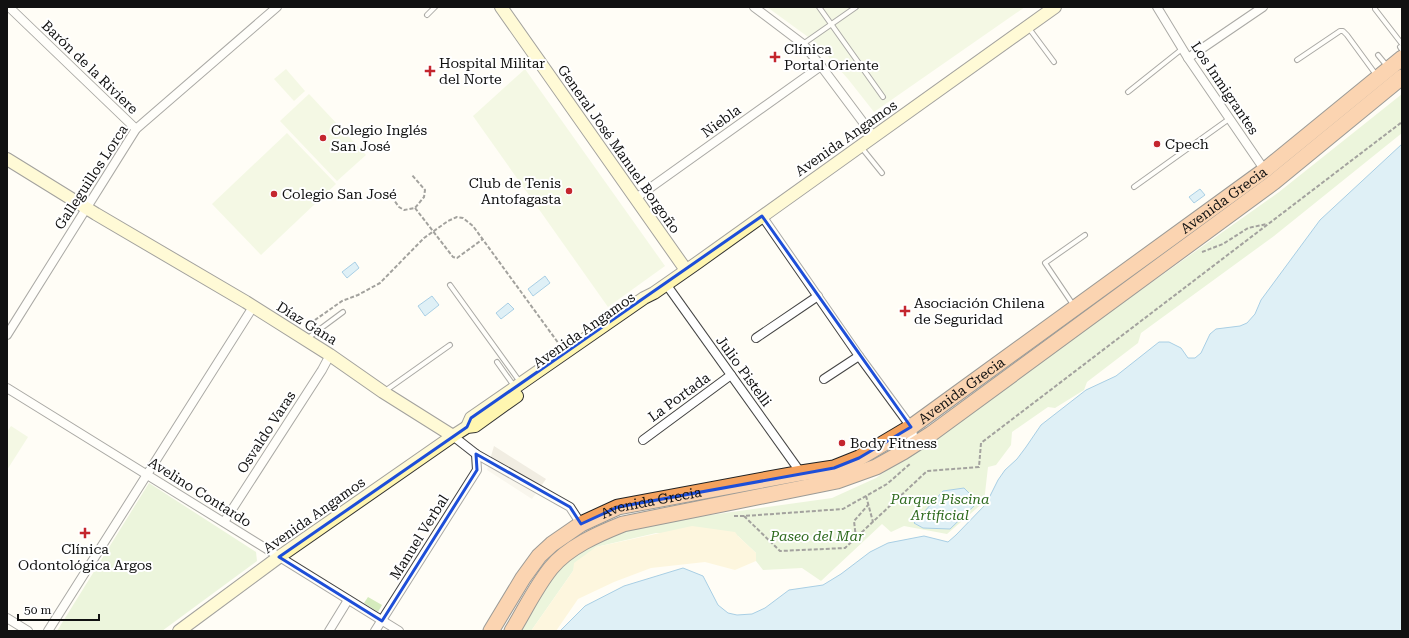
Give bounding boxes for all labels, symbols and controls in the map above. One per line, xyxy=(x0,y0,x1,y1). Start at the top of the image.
street label: Barón de la Riviere xyxy=(39,17,141,117)
street label: Los Inmigrantes xyxy=(1188,38,1262,138)
place label: Clínica Portal Oriente xyxy=(784,41,879,73)
marker: Clínica Portal Oriente xyxy=(769,51,781,63)
place label: Hospital Militar del Norte xyxy=(439,55,545,87)
street label: General José Manuel Borgoño xyxy=(555,62,683,236)
marker: Hospital Militar del Norte xyxy=(424,65,436,77)
street label: Avenida Angamos xyxy=(792,97,900,179)
street label: Niebla xyxy=(698,101,744,140)
street label: Galleguillos Lorca xyxy=(51,121,131,232)
place label: Colegio Inglés San José xyxy=(331,122,427,154)
marker: Colegio Inglés San José xyxy=(318,133,328,143)
place label: Cpech xyxy=(1165,136,1209,152)
marker: Cpech xyxy=(1152,139,1162,149)
street label: Avenida Grecia xyxy=(1177,163,1270,237)
place label: Club de Tenis Antofagasta xyxy=(469,175,561,207)
place label: Colegio San José xyxy=(282,186,397,202)
marker: Club de Tenis Antofagasta xyxy=(564,186,574,196)
marker: Colegio San José xyxy=(269,189,279,199)
street label: Avenida Angamos xyxy=(530,289,638,371)
place label: Asociación Chilena de Seguridad xyxy=(914,295,1045,327)
street label: Díaz Gana xyxy=(274,298,341,348)
marker: Asociación Chilena de Seguridad xyxy=(899,305,911,317)
street label: Julio Pistelli xyxy=(713,333,775,410)
street label: Avenida Grecia xyxy=(915,354,1008,427)
street label: La Portada xyxy=(645,369,713,425)
street label: Osvaldo Varas xyxy=(233,388,299,476)
place label: Body Fitness xyxy=(850,435,937,451)
marker: Body Fitness xyxy=(837,438,847,448)
street label: Avelino Contardo xyxy=(146,454,254,530)
street label: Avenida Angamos xyxy=(260,474,368,556)
street label: Avenida Grecia xyxy=(598,484,703,522)
street label: Manuel Verbal xyxy=(386,491,452,582)
park label: Parque Piscina Artificial xyxy=(890,491,989,523)
marker: Clínica Odontológica Argos xyxy=(79,527,91,539)
park label: Paseo del Mar xyxy=(769,528,864,544)
place label: Clínica Odontológica Argos xyxy=(18,541,152,573)
scale bar xyxy=(18,596,99,622)
text: 50 m xyxy=(24,603,51,617)

